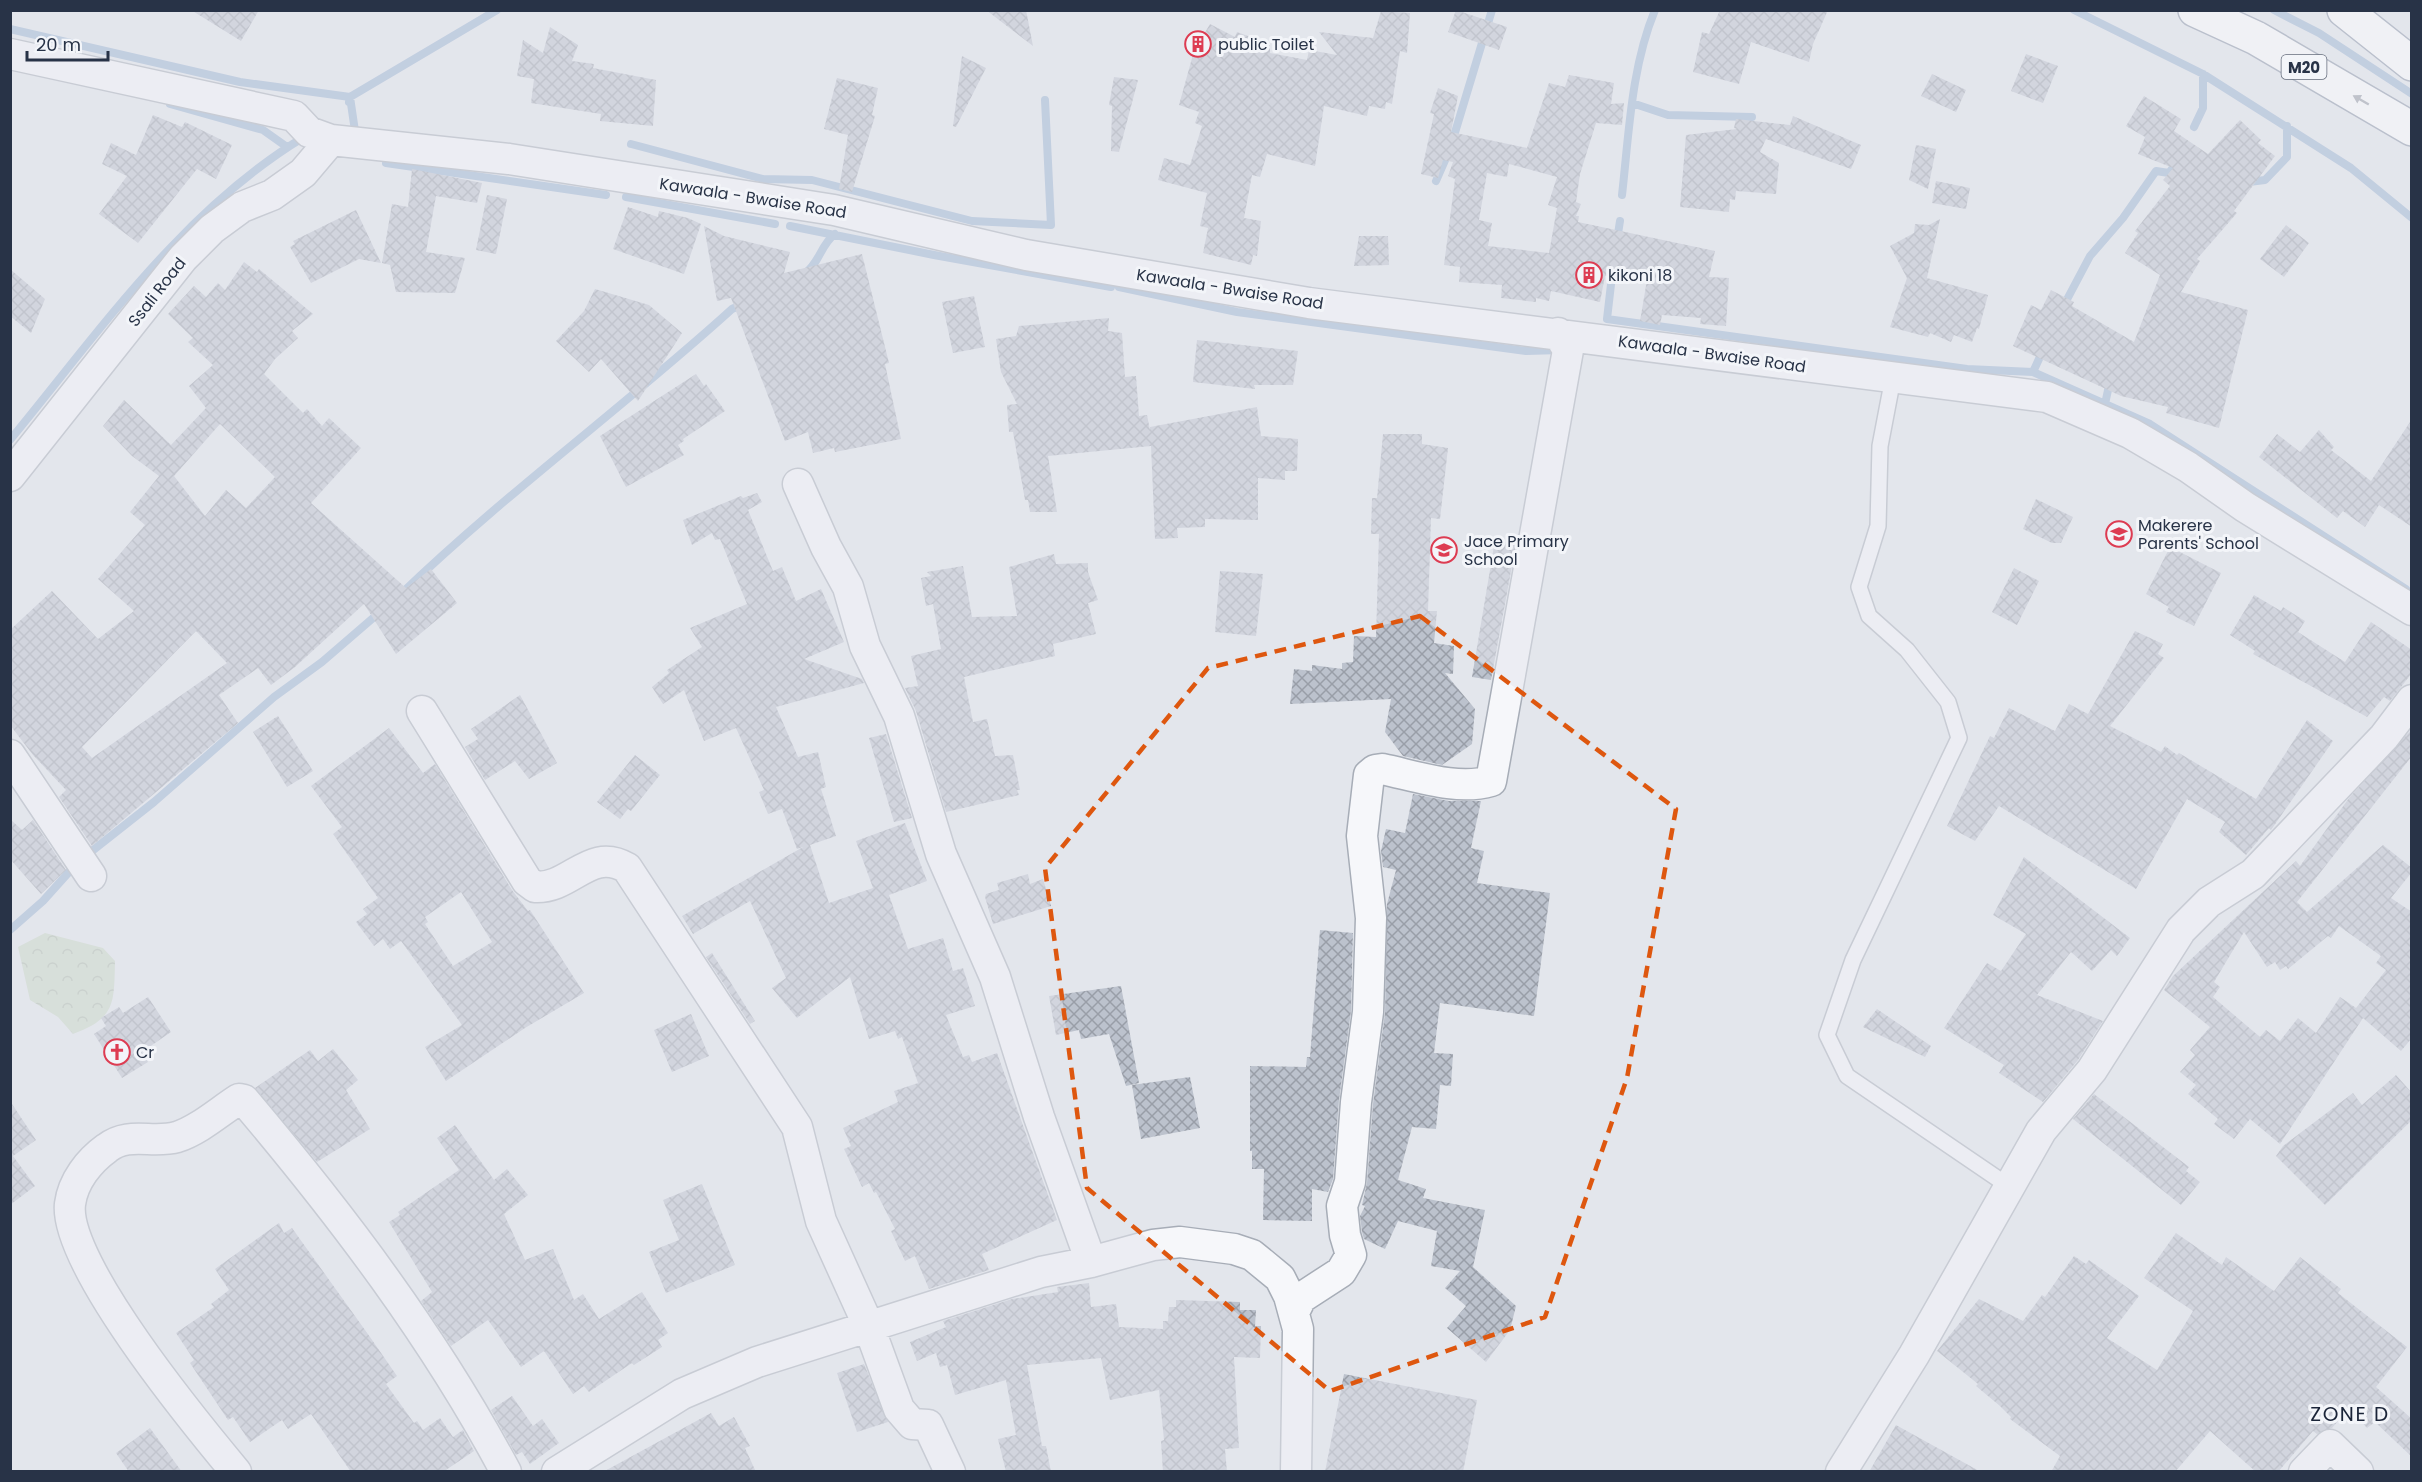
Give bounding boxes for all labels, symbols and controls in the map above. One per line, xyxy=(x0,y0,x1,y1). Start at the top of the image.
scale bar xyxy=(27,24,108,62)
building icon: public Toilet xyxy=(1183,29,1213,59)
text: 20 m xyxy=(36,32,81,57)
place label: public Toilet xyxy=(1218,33,1314,56)
road number: M20 xyxy=(2282,55,2326,79)
one-way arrow xyxy=(2352,96,2369,106)
street label: Kawaala - Bwaise Road xyxy=(658,172,848,224)
street label: Ssali Road xyxy=(123,252,191,332)
building icon: kikoni 18 xyxy=(1574,260,1604,290)
street label: Kawaala - Bwaise Road xyxy=(1135,263,1325,315)
place label: kikoni 18 xyxy=(1608,264,1672,287)
street label: Kawaala - Bwaise Road xyxy=(1617,329,1807,379)
place label: Makerere Parents' School xyxy=(2138,514,2259,555)
school or university icon: Makerere Parents' School xyxy=(2104,519,2134,549)
place label: Jace Primary School xyxy=(1464,530,1569,571)
school or university icon: Jace Primary School xyxy=(1429,535,1459,565)
church icon: Cr xyxy=(102,1037,132,1067)
place label: Cr xyxy=(136,1041,154,1064)
district label: ZONE D xyxy=(2310,1400,2390,1428)

